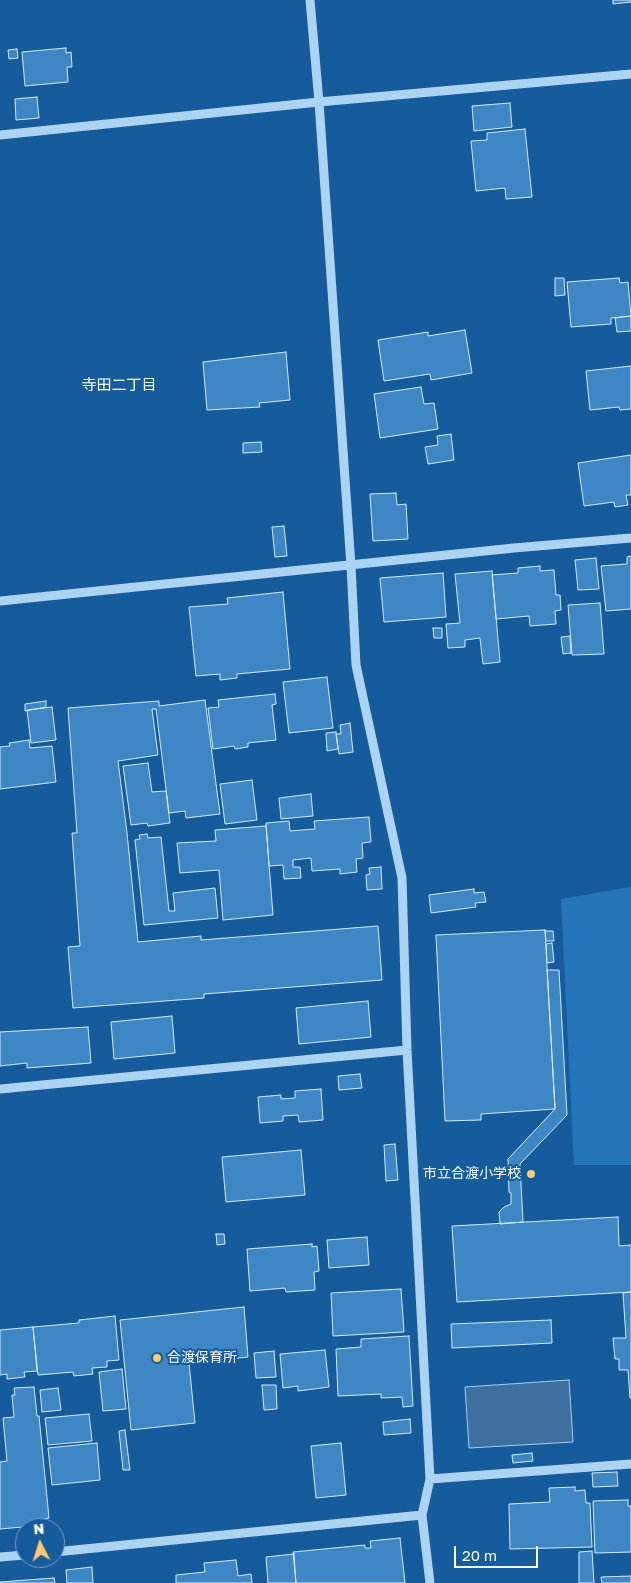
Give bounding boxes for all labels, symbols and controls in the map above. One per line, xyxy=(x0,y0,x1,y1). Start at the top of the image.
district label: 寺田二丁目 xyxy=(82,376,156,394)
place label: 市立合渡小学校 xyxy=(423,1166,521,1182)
marker: 市立合渡小学校 xyxy=(525,1168,537,1180)
place label: 合渡保育所 xyxy=(167,1350,237,1366)
marker: 合渡保育所 xyxy=(151,1352,163,1364)
north arrow xyxy=(15,1518,65,1568)
text: N xyxy=(33,1520,45,1537)
scale bar xyxy=(456,1536,540,1568)
text: 20 m xyxy=(462,1546,497,1564)

